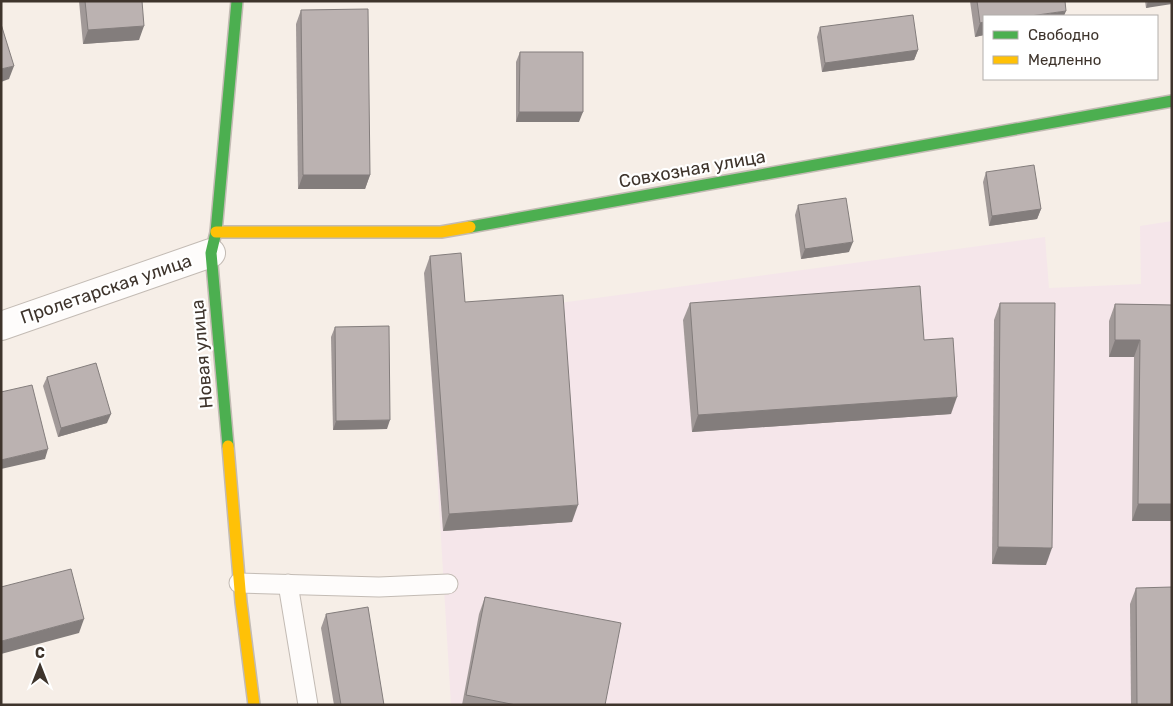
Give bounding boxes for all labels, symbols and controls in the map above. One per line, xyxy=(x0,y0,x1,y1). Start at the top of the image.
legend xyxy=(983,15,1158,80)
text: Свободно xyxy=(1028,26,1099,44)
text: Медленно xyxy=(1028,51,1101,69)
street label: Совхозная улица xyxy=(617,145,767,193)
street label: Пролетарская улица xyxy=(17,249,195,329)
street label: Новая улица xyxy=(186,299,218,409)
north arrow xyxy=(15,641,65,691)
text: С xyxy=(35,645,45,662)

